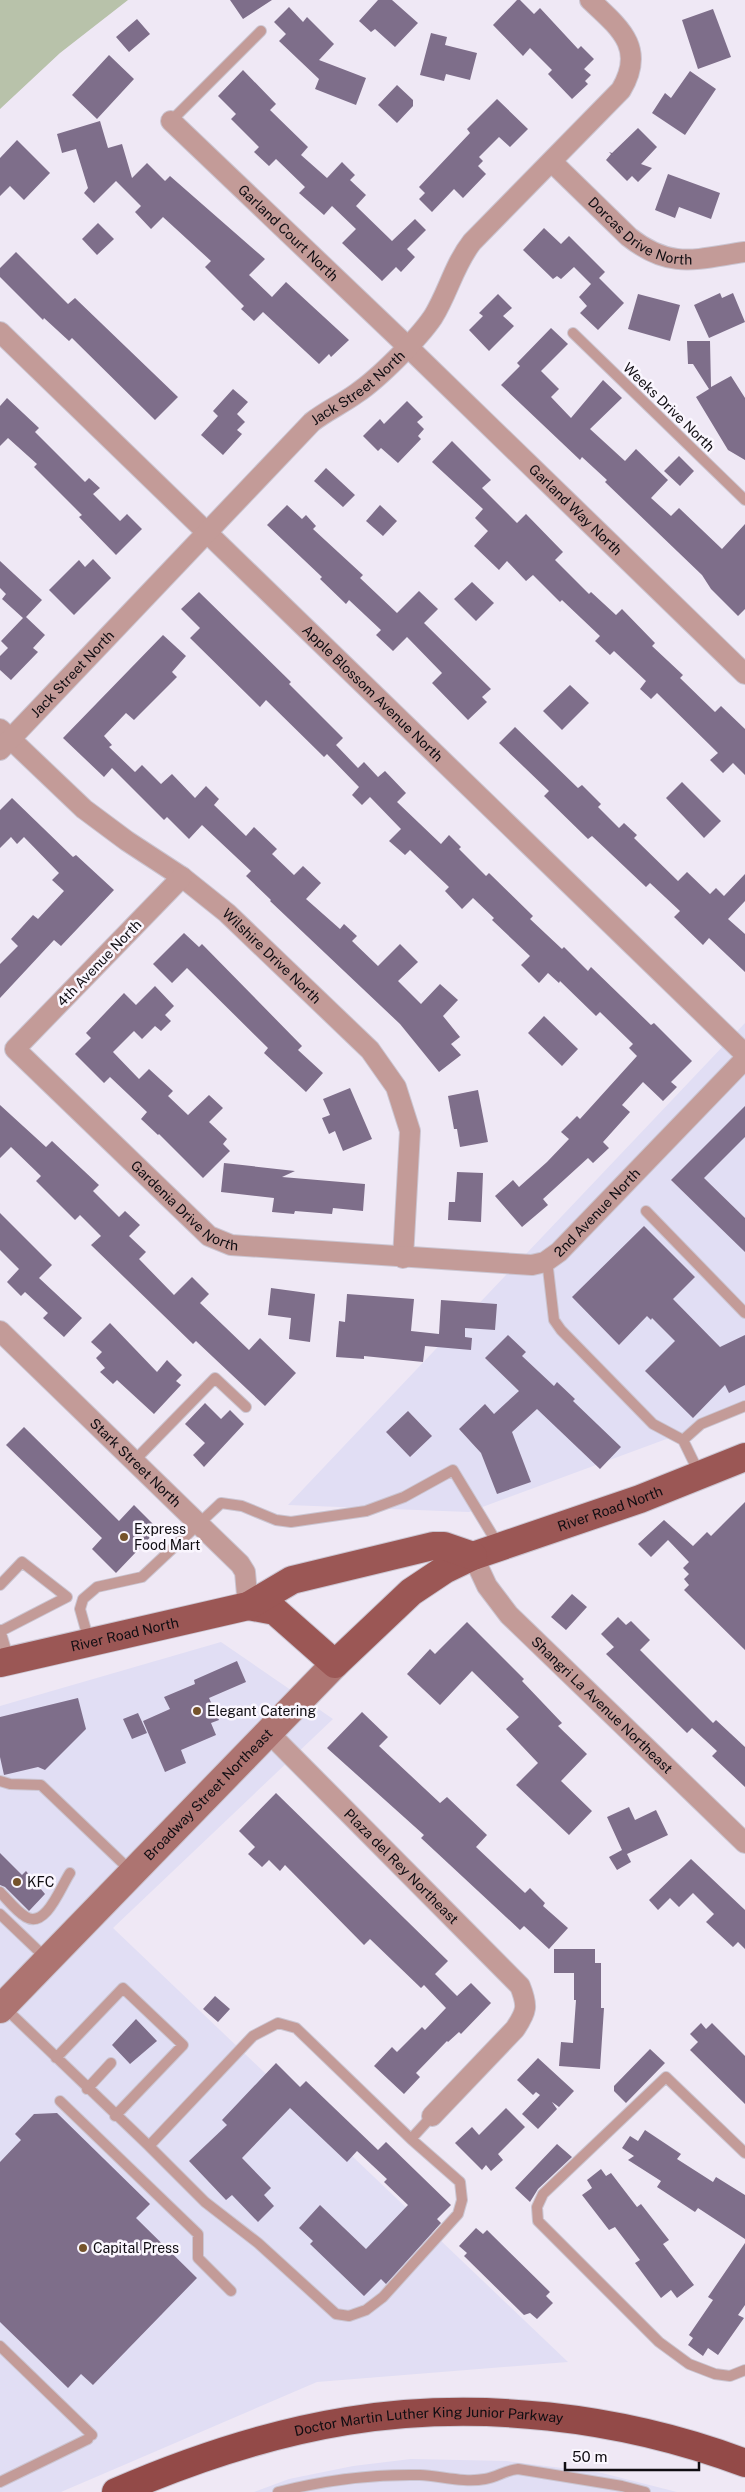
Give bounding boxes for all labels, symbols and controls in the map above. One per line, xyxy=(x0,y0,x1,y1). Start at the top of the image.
street label: Garland Court North xyxy=(235,181,342,284)
street label: Dorcas Drive North xyxy=(585,194,692,268)
street label: Jack Street North xyxy=(308,347,408,428)
street label: Weeks Drive North xyxy=(620,359,718,455)
street label: Garland Way North xyxy=(526,461,625,558)
street label: Apple Blossom Avenue North xyxy=(299,622,446,765)
street label: Jack Street North xyxy=(27,627,117,721)
street label: Wilshire Drive North xyxy=(219,905,324,1007)
street label: 4th Avenue North xyxy=(54,916,144,1010)
street label: Gardenia Drive North xyxy=(128,1157,239,1253)
street label: 2nd Avenue North xyxy=(551,1165,643,1260)
street label: Stark Street North xyxy=(87,1415,184,1510)
street label: River Road North xyxy=(555,1483,665,1535)
place label: Express Food Mart xyxy=(134,1521,201,1553)
marker: Express Food Mart xyxy=(118,1531,130,1543)
street label: River Road North xyxy=(69,1614,180,1654)
street label: Shangri La Avenue Northeast xyxy=(528,1633,676,1777)
place label: Elegant Catering xyxy=(207,1703,316,1719)
marker: Elegant Catering xyxy=(191,1705,203,1717)
street label: Broadway Street Northeast xyxy=(141,1725,276,1864)
street label: Plaza del Rey Northeast xyxy=(341,1806,462,1927)
place label: KFC xyxy=(27,1874,55,1890)
marker: KFC xyxy=(11,1876,23,1888)
place label: Capital Press xyxy=(93,2240,179,2256)
marker: Capital Press xyxy=(77,2242,89,2254)
street label: Doctor Martin Luther King Junior Parkway xyxy=(293,2404,565,2439)
scale bar xyxy=(565,2440,699,2472)
text: 50 m xyxy=(572,2448,607,2465)

